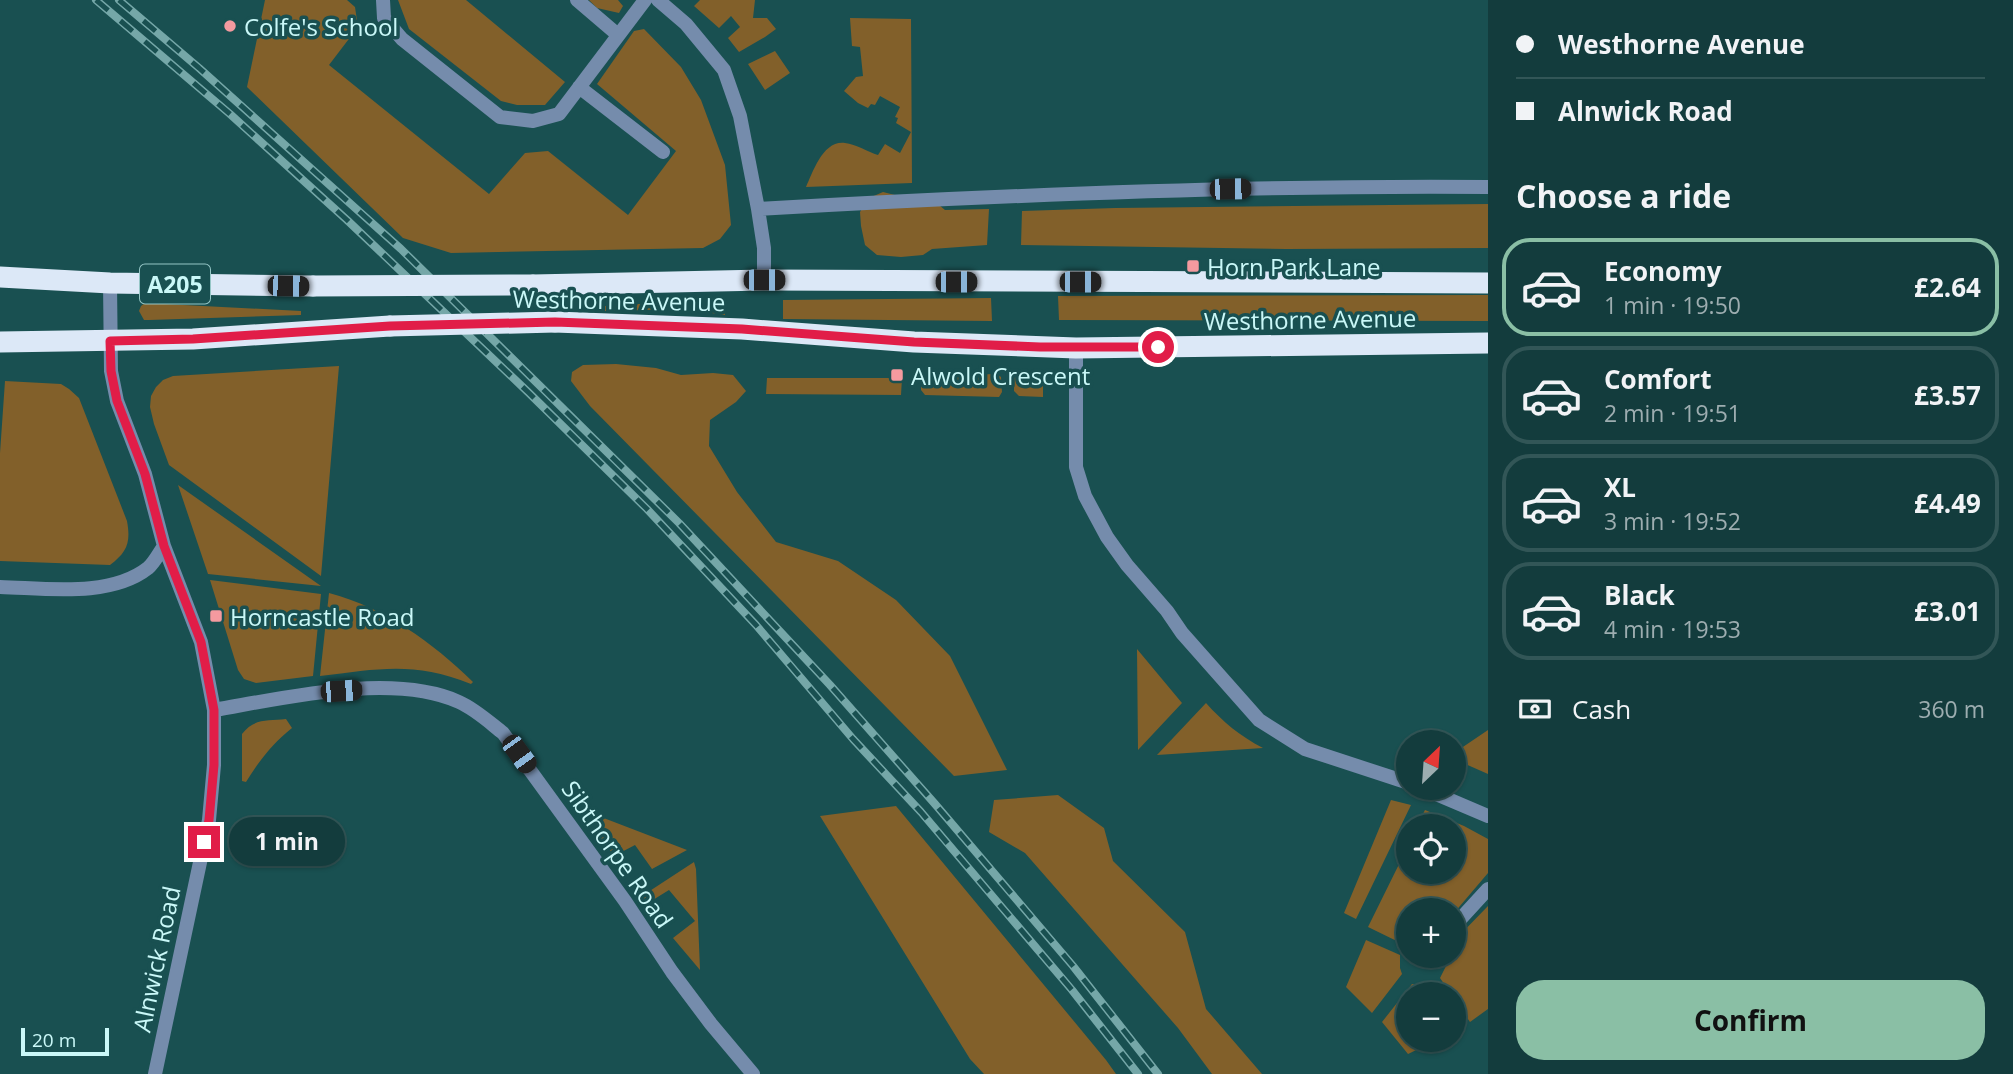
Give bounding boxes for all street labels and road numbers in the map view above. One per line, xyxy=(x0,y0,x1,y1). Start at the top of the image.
road number: A205 xyxy=(140,264,210,304)
street label: Westhorne Avenue xyxy=(512,282,726,318)
street label: Westhorne Avenue xyxy=(1203,301,1417,337)
street label: Sibthorpe Road xyxy=(555,774,681,934)
street label: Alnwick Road xyxy=(124,883,188,1035)

